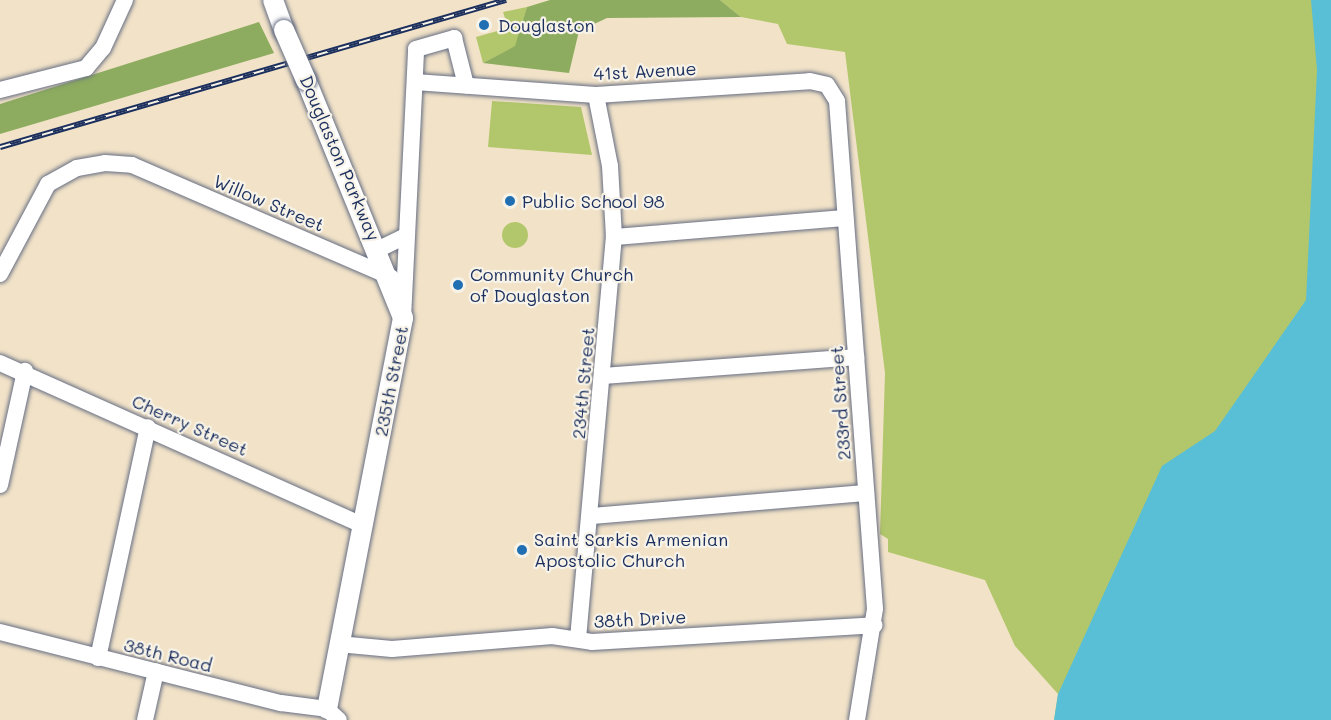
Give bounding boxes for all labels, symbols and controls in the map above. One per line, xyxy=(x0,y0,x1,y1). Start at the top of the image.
place label: Douglaston xyxy=(498,14,594,36)
marker: Douglaston xyxy=(475,16,493,34)
street label: 41st Avenue xyxy=(593,58,697,84)
street label: Douglaston Parkway xyxy=(295,72,385,244)
street label: Willow Street xyxy=(210,170,328,236)
place label: Public School 98 xyxy=(522,190,665,212)
marker: Public School 98 xyxy=(503,194,517,208)
place label: Community Church of Douglaston xyxy=(470,264,633,306)
marker: Community Church of Douglaston xyxy=(451,278,465,292)
street label: 235th Street xyxy=(370,324,412,438)
street label: 234th Street xyxy=(567,326,599,440)
street label: 233rd Street xyxy=(825,345,855,461)
street label: Cherry Street xyxy=(129,390,251,460)
place label: Saint Sarkis Armenian Apostolic Church xyxy=(534,529,728,572)
marker: Saint Sarkis Armenian Apostolic Church xyxy=(515,543,529,557)
street label: 38th Drive xyxy=(593,606,687,632)
street label: 38th Road xyxy=(122,634,214,676)

